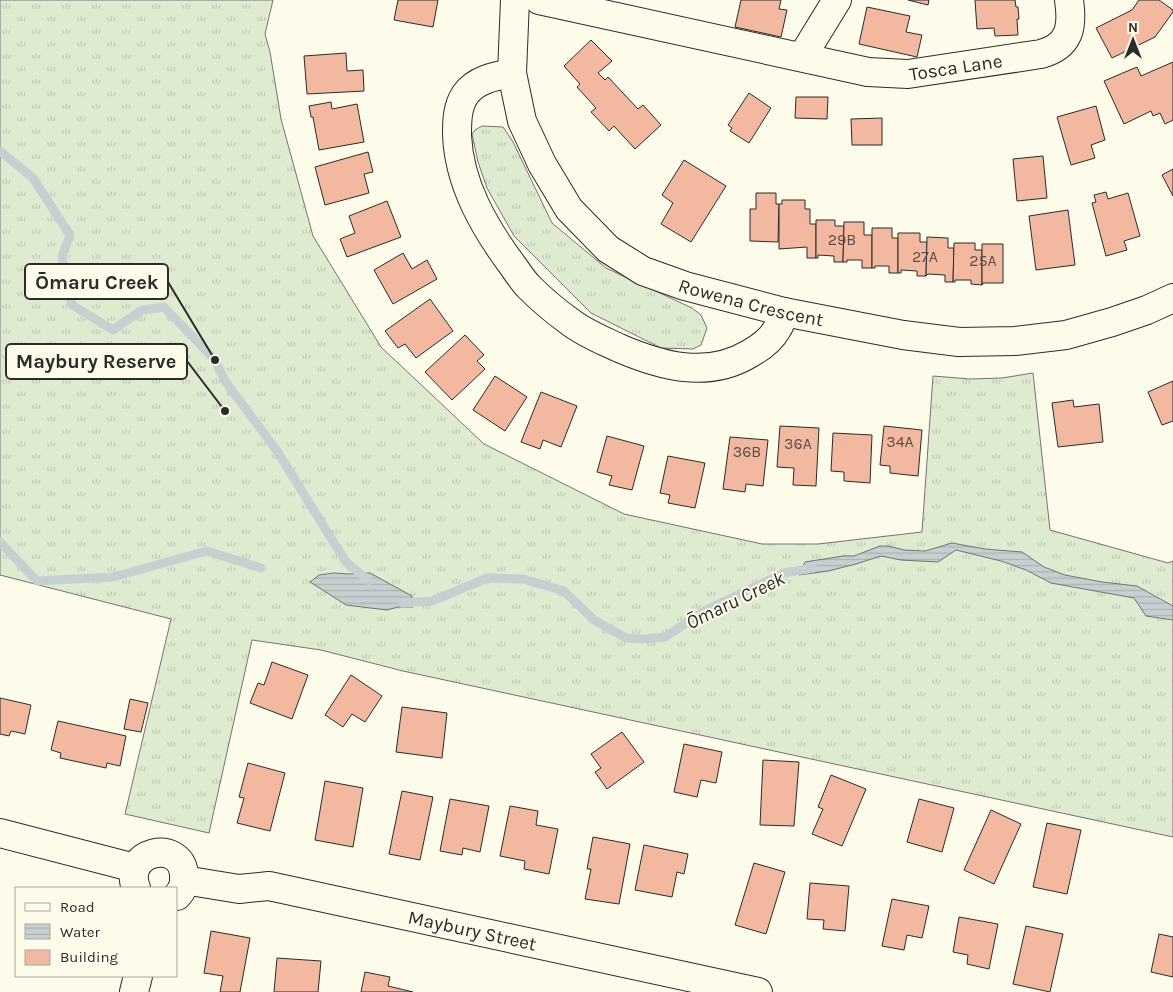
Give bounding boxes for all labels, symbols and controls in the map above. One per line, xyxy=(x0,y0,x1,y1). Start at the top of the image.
north arrow xyxy=(1108,15,1158,65)
text: N xyxy=(1128,19,1138,36)
street label: Tosca Lane xyxy=(908,50,1004,86)
house number: 29B xyxy=(828,230,856,249)
house number: 27A xyxy=(912,247,938,266)
house number: 25A xyxy=(969,251,997,270)
callout: Ōmaru Creek xyxy=(25,264,168,299)
text: Ōmaru Creek xyxy=(35,271,159,294)
street label: Rowena Crescent xyxy=(675,275,825,331)
callout: Maybury Reserve xyxy=(6,344,187,379)
text: Maybury Reserve xyxy=(16,350,176,373)
house number: 34A xyxy=(886,432,914,451)
house number: 36A xyxy=(784,434,812,453)
house number: 36B xyxy=(733,442,761,461)
water label: Ōmaru Creek xyxy=(682,566,789,634)
legend xyxy=(15,887,178,977)
text: Road xyxy=(60,898,95,916)
street label: Maybury Street xyxy=(406,906,538,956)
text: Water xyxy=(60,923,101,941)
text: Building xyxy=(60,948,118,966)

